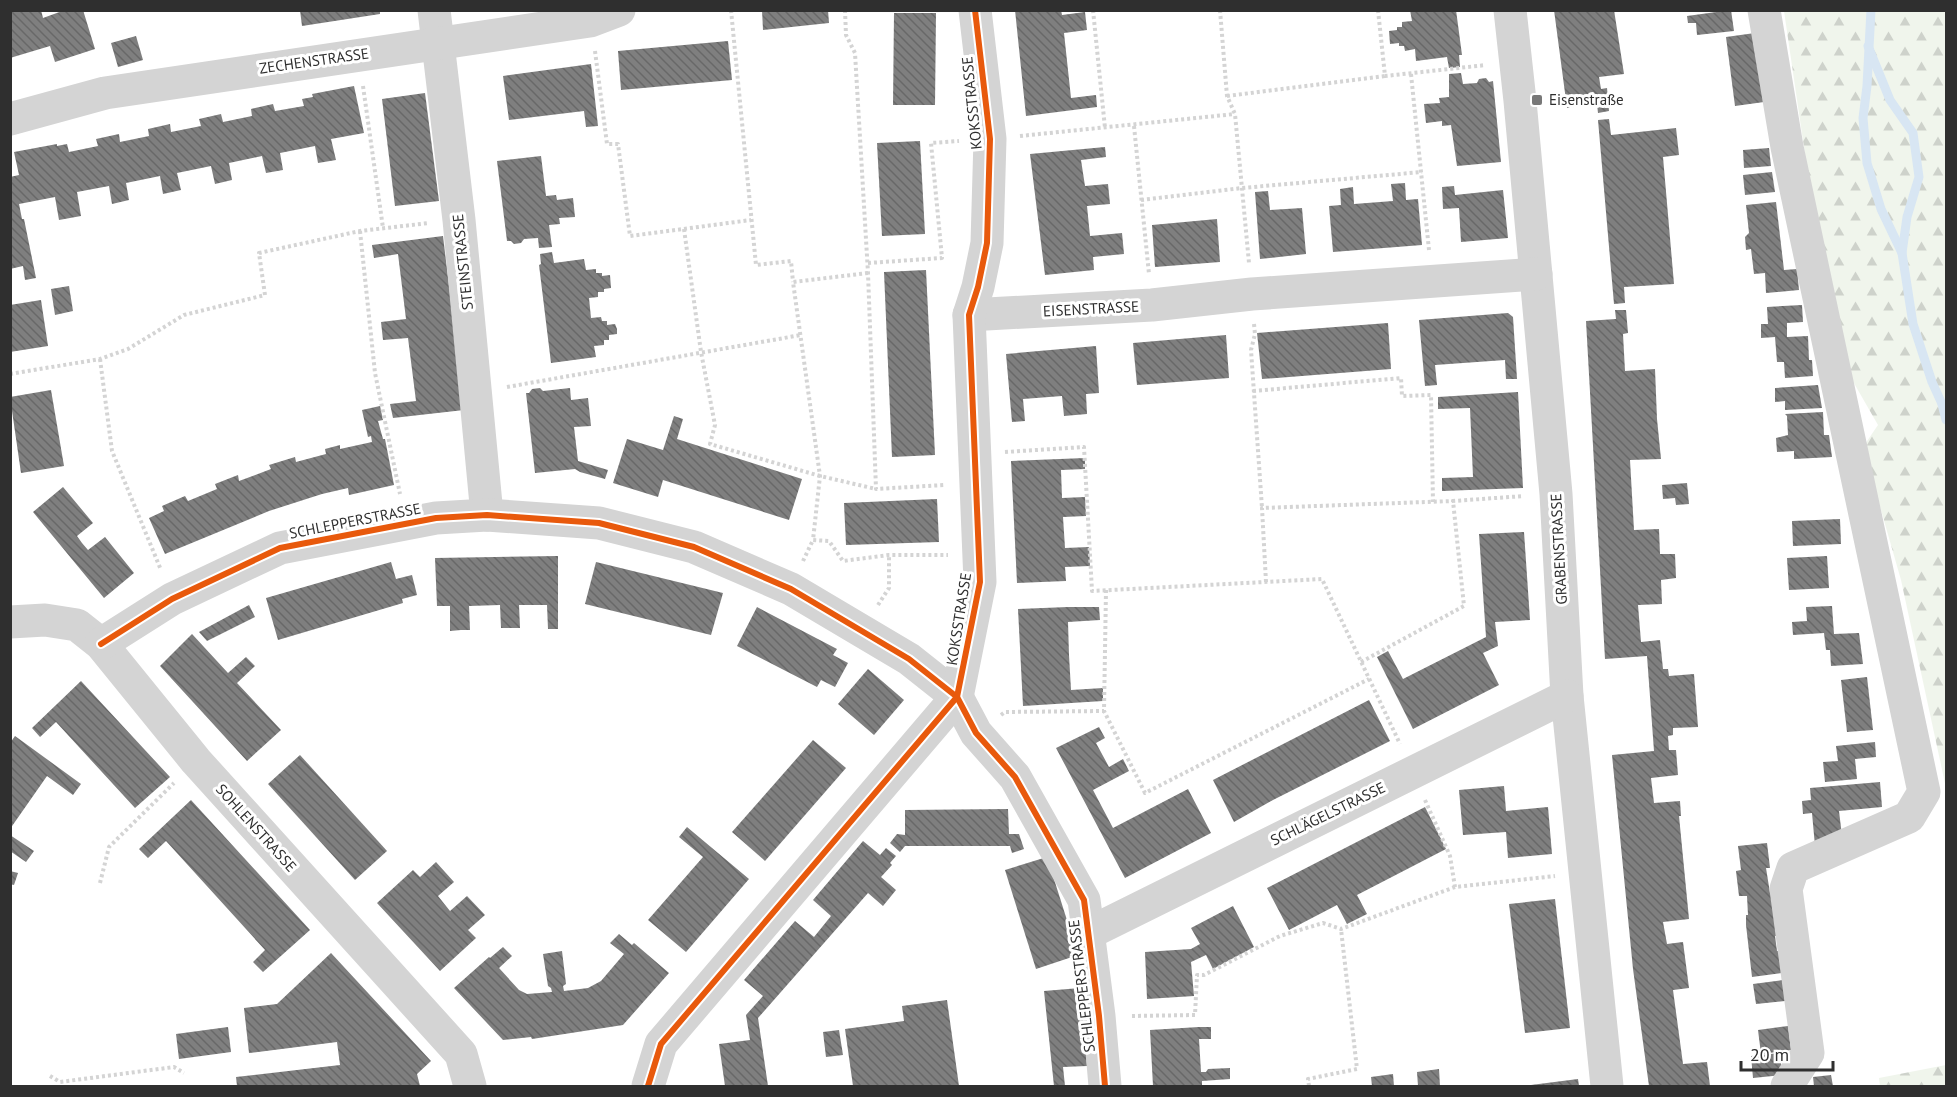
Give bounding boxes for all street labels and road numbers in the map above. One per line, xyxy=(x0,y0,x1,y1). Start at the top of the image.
street label: ZECHENSTRASSE xyxy=(258,43,370,78)
street label: KOKSSTRASSE xyxy=(957,56,986,150)
street label: STEINSTRASSE xyxy=(448,213,477,311)
street label: EISENSTRASSE xyxy=(1043,296,1139,321)
street label: GRABENSTRASSE xyxy=(1546,493,1571,605)
street label: SCHLEPPERSTRASSE xyxy=(287,498,422,543)
street label: KOKSSTRASSE xyxy=(942,571,975,667)
street label: SCHLÄGELSTRASSE xyxy=(1267,778,1388,850)
street label: SOHLENSTRASSE xyxy=(212,780,301,876)
street label: SCHLEPPERSTRASSE xyxy=(1064,919,1099,1054)

